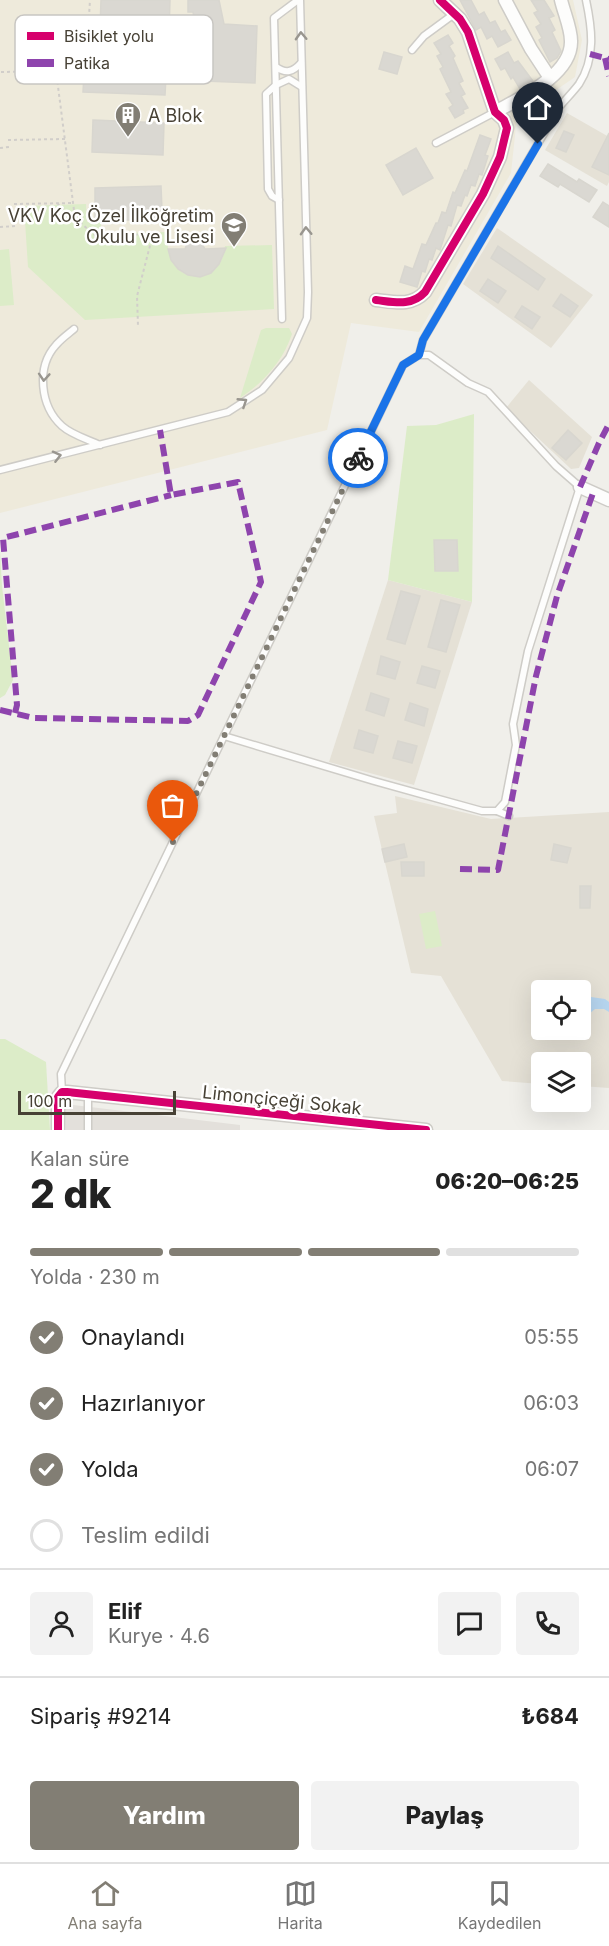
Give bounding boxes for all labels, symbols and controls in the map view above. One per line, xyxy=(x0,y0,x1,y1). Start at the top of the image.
legend xyxy=(15,15,213,84)
text: Bisiklet yolu xyxy=(64,26,154,46)
one-way arrow xyxy=(294,32,307,41)
text: Patika xyxy=(64,53,110,73)
pin xyxy=(512,82,563,144)
icon: home xyxy=(521,91,554,124)
building icon: A Blok xyxy=(113,100,143,138)
place label: A Blok xyxy=(148,105,202,126)
place label: VKV Koç Özel İlköğretim Okulu ve Lisesi xyxy=(8,204,214,247)
school or university icon: VKV Koç Özel İlköğretim Okulu ve Lisesi xyxy=(219,210,249,248)
one-way arrow xyxy=(300,226,312,235)
one-way arrow xyxy=(38,372,51,381)
one-way arrow xyxy=(237,399,248,410)
courier xyxy=(328,428,388,488)
icon: bike xyxy=(342,442,375,475)
one-way arrow xyxy=(52,450,62,463)
pin xyxy=(147,780,198,842)
icon: bag xyxy=(156,789,189,822)
map controls xyxy=(531,980,591,1112)
button: locate xyxy=(531,980,591,1040)
button: layers xyxy=(531,1052,591,1112)
street label: Limonçiçeği Sokak xyxy=(201,1081,363,1119)
scale bar xyxy=(18,1088,176,1116)
text: 100 m xyxy=(27,1091,72,1111)
text: Kalan süre xyxy=(30,1147,129,1171)
text: 06:20–06:25 xyxy=(435,1168,579,1194)
text: 2 dk xyxy=(30,1170,111,1217)
text: Yolda · 230 m xyxy=(30,1265,160,1289)
icon: check xyxy=(30,1321,63,1354)
text: Onaylandı xyxy=(81,1324,185,1350)
text: 05:55 xyxy=(524,1325,579,1349)
icon: check xyxy=(30,1387,63,1420)
text: Hazırlanıyor xyxy=(81,1390,205,1416)
text: 06:03 xyxy=(523,1391,579,1415)
icon: check xyxy=(30,1453,63,1486)
text: Yolda xyxy=(81,1456,139,1482)
text: 06:07 xyxy=(525,1457,579,1481)
text: Teslim edildi xyxy=(81,1522,210,1548)
button: person xyxy=(30,1592,93,1655)
button: chat xyxy=(438,1592,501,1655)
button: phone xyxy=(516,1592,579,1655)
text: Elif xyxy=(108,1598,142,1624)
text: Kurye · 4.6 xyxy=(108,1624,210,1648)
text: Sipariş #9214 xyxy=(30,1703,171,1729)
text: ₺684 xyxy=(521,1703,579,1729)
button: Yardım xyxy=(30,1781,299,1850)
button: Paylaş xyxy=(311,1781,579,1850)
tab: Ana sayfa xyxy=(67,1877,143,1933)
tab: Harita xyxy=(278,1877,323,1933)
tab: Kaydedilen xyxy=(458,1877,541,1933)

